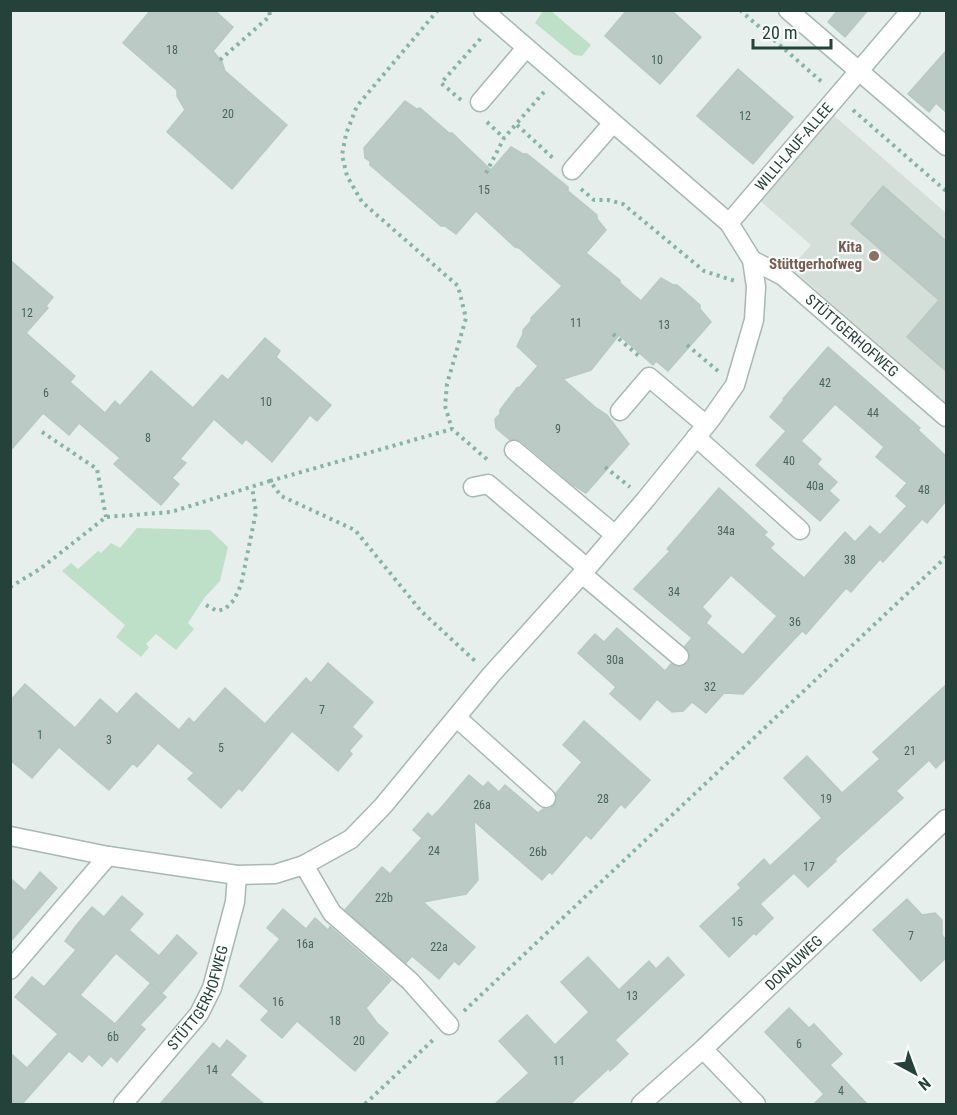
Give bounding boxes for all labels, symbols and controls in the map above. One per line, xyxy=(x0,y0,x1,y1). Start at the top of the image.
scale bar xyxy=(753,12,831,50)
text: 20 m xyxy=(762,22,797,43)
house number: 18 xyxy=(166,43,178,57)
house number: 10 xyxy=(651,53,663,67)
street label: WILLI-LAUF-ALLEE xyxy=(751,99,837,195)
house number: 20 xyxy=(222,107,234,121)
house number: 12 xyxy=(739,109,751,123)
house number: 15 xyxy=(478,183,490,197)
place label: Kita Stüttgerhofweg xyxy=(769,238,862,273)
marker: Kita Stüttgerhofweg xyxy=(867,249,881,263)
street label: STÜTTGERHOFWEG xyxy=(802,290,902,381)
house number: 12 xyxy=(21,306,33,320)
house number: 11 xyxy=(570,316,582,330)
house number: 13 xyxy=(658,318,670,332)
house number: 42 xyxy=(819,376,831,390)
house number: 6 xyxy=(43,386,49,400)
house number: 10 xyxy=(260,395,272,409)
house number: 44 xyxy=(867,406,879,420)
house number: 9 xyxy=(555,422,561,436)
house number: 8 xyxy=(145,431,151,445)
house number: 40 xyxy=(783,454,795,468)
house number: 40a xyxy=(806,479,824,493)
house number: 48 xyxy=(918,483,930,497)
house number: 34a xyxy=(717,524,735,538)
house number: 38 xyxy=(844,553,856,567)
house number: 34 xyxy=(668,585,680,599)
house number: 36 xyxy=(789,615,801,629)
house number: 30a xyxy=(606,653,624,667)
house number: 32 xyxy=(704,680,716,694)
house number: 7 xyxy=(319,703,325,717)
house number: 1 xyxy=(37,728,43,742)
house number: 3 xyxy=(106,733,112,747)
house number: 5 xyxy=(218,741,224,755)
house number: 21 xyxy=(904,744,916,758)
house number: 28 xyxy=(597,792,609,806)
house number: 19 xyxy=(820,792,832,806)
house number: 26a xyxy=(473,798,491,812)
house number: 24 xyxy=(428,844,440,858)
house number: 26b xyxy=(529,845,547,859)
house number: 17 xyxy=(803,860,815,874)
house number: 22b xyxy=(375,891,393,905)
house number: 15 xyxy=(731,915,743,929)
house number: 7 xyxy=(908,929,914,943)
street label: DONAUWEG xyxy=(762,932,826,994)
house number: 16a xyxy=(296,937,314,951)
house number: 22a xyxy=(430,940,448,954)
street label: STÜTTGERHOFWEG xyxy=(163,943,232,1054)
house number: 13 xyxy=(626,989,638,1003)
house number: 16 xyxy=(272,995,284,1009)
house number: 18 xyxy=(329,1014,341,1028)
house number: 6b xyxy=(107,1030,119,1044)
house number: 20 xyxy=(353,1034,365,1048)
house number: 6 xyxy=(796,1037,802,1051)
north arrow xyxy=(885,1043,945,1103)
house number: 11 xyxy=(553,1054,565,1068)
house number: 14 xyxy=(206,1063,218,1077)
text: N xyxy=(915,1074,934,1094)
house number: 4 xyxy=(838,1084,844,1098)

